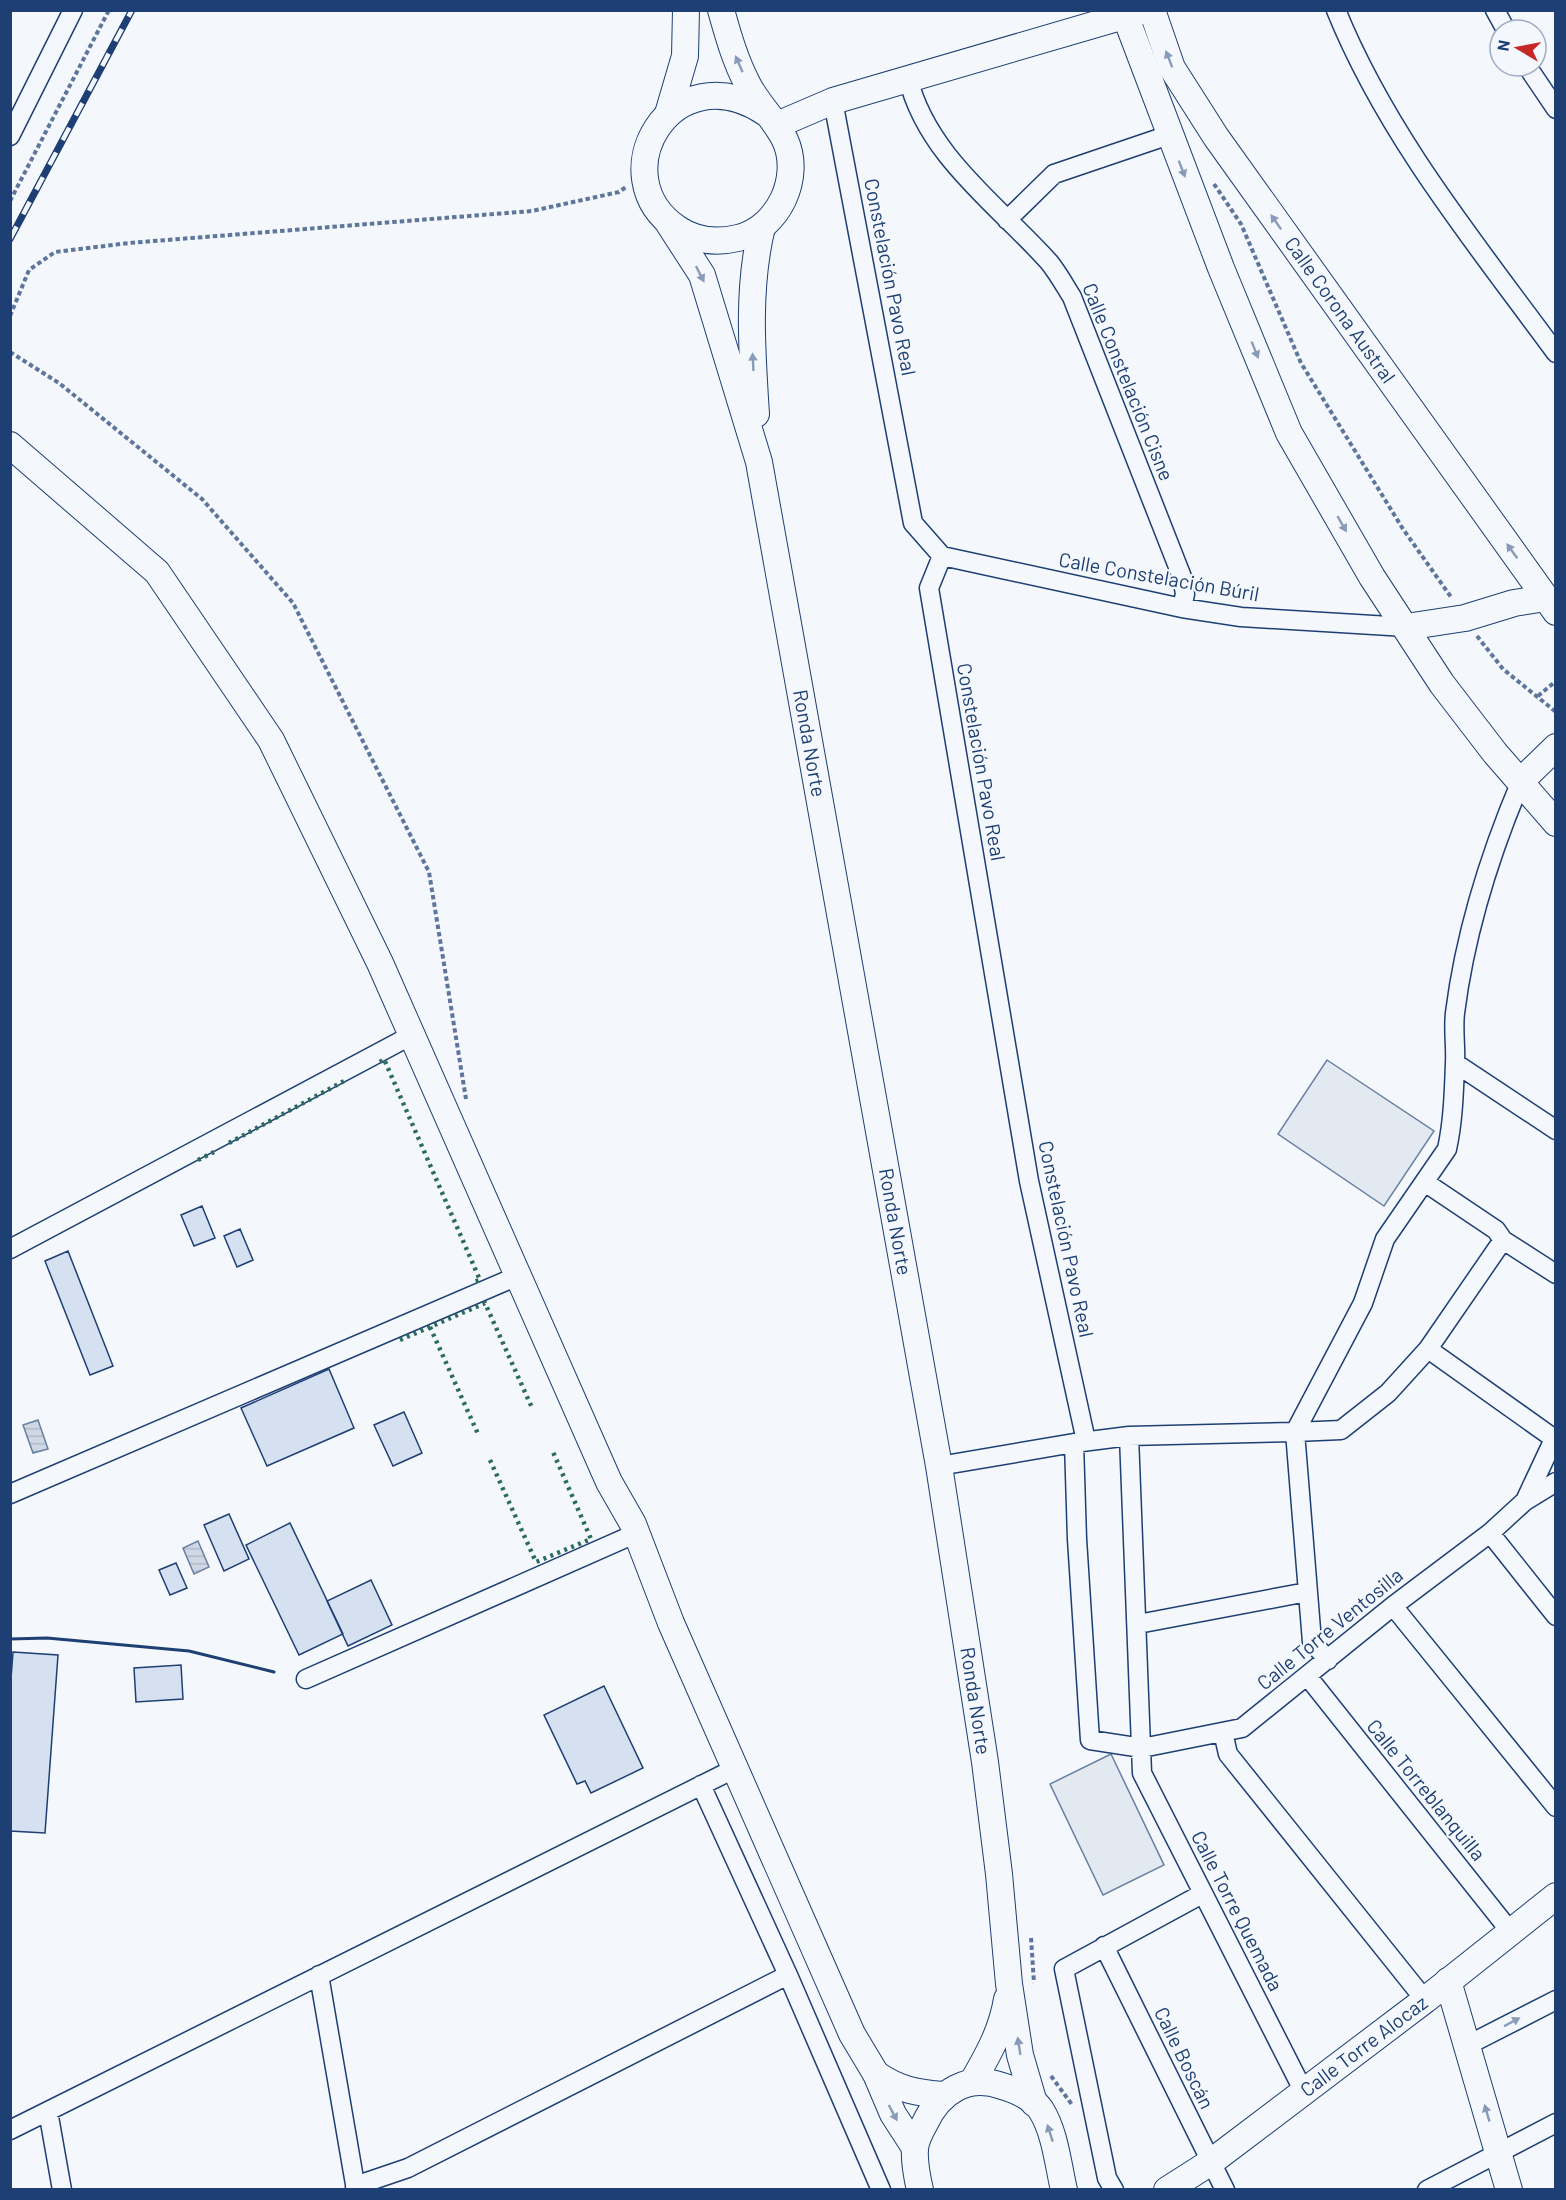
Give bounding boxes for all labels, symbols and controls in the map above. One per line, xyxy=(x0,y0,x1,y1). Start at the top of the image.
north arrow xyxy=(1488,18,1548,78)
text: N xyxy=(1492,38,1513,52)
one-way arrow xyxy=(1164,50,1173,68)
one-way arrow xyxy=(734,56,743,73)
one-way arrow xyxy=(1178,160,1188,178)
street label: Constelación Pavo Real xyxy=(860,176,922,377)
one-way arrow xyxy=(1271,214,1282,230)
street label: Calle Corona Austral xyxy=(1280,232,1401,387)
one-way arrow xyxy=(695,265,705,282)
street label: Calle Constelación Cisne xyxy=(1078,279,1180,484)
one-way arrow xyxy=(1250,341,1260,359)
one-way arrow xyxy=(748,352,757,371)
one-way arrow xyxy=(1336,516,1347,532)
one-way arrow xyxy=(1506,544,1518,559)
street label: Calle Constelación Búril xyxy=(1057,547,1261,605)
street label: Constelación Pavo Real xyxy=(953,661,1011,863)
street label: Ronda Norte xyxy=(789,688,832,799)
street label: Constelación Pavo Real xyxy=(1034,1138,1100,1339)
street label: Ronda Norte xyxy=(875,1166,918,1277)
street label: Calle Torre Ventosilla xyxy=(1252,1562,1407,1694)
street label: Ronda Norte xyxy=(956,1645,997,1756)
street label: Calle Torreblanquilla xyxy=(1362,1714,1491,1865)
street label: Calle Torre Quemada xyxy=(1187,1826,1289,1995)
street label: Calle Torre Alocaz xyxy=(1295,1990,1432,2101)
street label: Calle Boscán xyxy=(1150,2003,1220,2112)
one-way arrow xyxy=(1503,2018,1521,2028)
one-way arrow xyxy=(1014,2037,1023,2056)
one-way arrow xyxy=(888,2104,898,2121)
one-way arrow xyxy=(1482,2104,1491,2122)
one-way arrow xyxy=(1045,2124,1054,2142)

